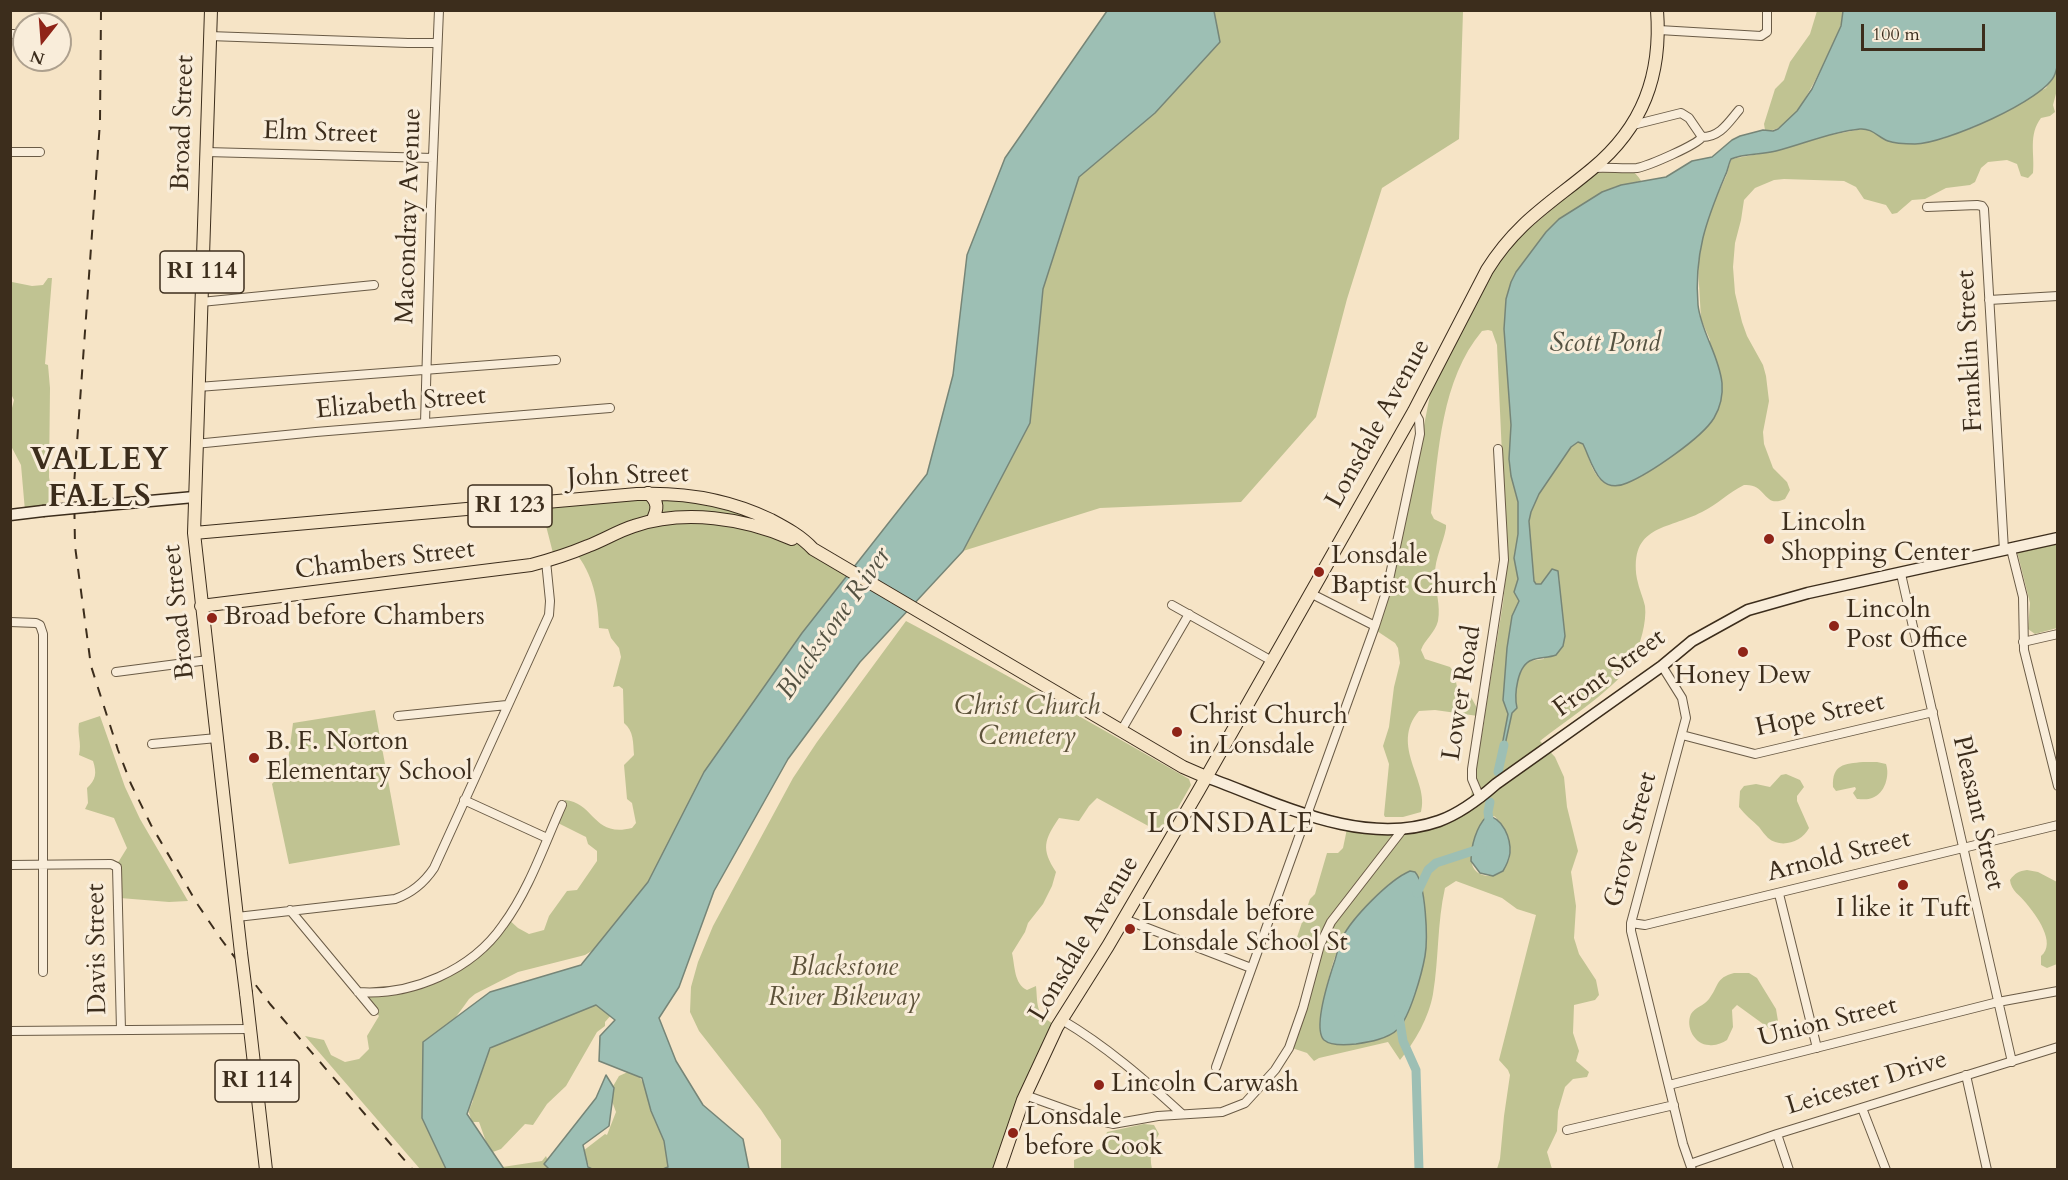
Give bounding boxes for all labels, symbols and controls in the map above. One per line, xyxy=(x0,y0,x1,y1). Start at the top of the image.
north arrow xyxy=(12,12,72,72)
scale bar xyxy=(1864,12,1988,50)
text: 100 m xyxy=(1872,22,1920,47)
text: N xyxy=(27,45,47,70)
street label: Broad Street xyxy=(166,55,202,191)
street label: Macondray Avenue xyxy=(391,108,429,324)
street label: Elm Street xyxy=(262,116,378,152)
road number: RI 114 xyxy=(160,251,244,293)
street label: Franklin Street xyxy=(1951,269,1991,433)
water label: Scott Pond xyxy=(1549,329,1661,361)
street label: Lonsdale Avenue xyxy=(1320,334,1438,514)
street label: Elizabeth Street xyxy=(315,381,487,427)
district label: VALLEY FALLS xyxy=(30,443,170,518)
street label: John Street xyxy=(567,459,689,495)
road number: RI 123 xyxy=(468,485,552,527)
place label: Lincoln Shopping Center xyxy=(1781,508,1970,570)
marker: Lincoln Shopping Center xyxy=(1762,532,1776,546)
street label: Chambers Street xyxy=(293,534,477,588)
place label: Lonsdale Baptist Church xyxy=(1331,541,1497,602)
water label: Blackstone River xyxy=(771,542,899,706)
street label: Broad Street xyxy=(157,543,203,681)
marker: Lonsdale Baptist Church xyxy=(1312,565,1326,579)
place label: Lincoln Post Office xyxy=(1846,595,1968,656)
place label: Broad before Chambers xyxy=(224,602,485,634)
marker: Broad before Chambers xyxy=(205,611,219,625)
marker: Lincoln Post Office xyxy=(1827,619,1841,633)
street label: Lower Road xyxy=(1437,623,1489,763)
street label: Front Street xyxy=(1548,623,1672,725)
marker: Honey Dew xyxy=(1736,645,1750,659)
place label: Honey Dew xyxy=(1675,661,1811,693)
street label: Hope Street xyxy=(1753,687,1887,745)
park label: Christ Church Cemetery xyxy=(954,692,1100,754)
place label: Christ Church in Lonsdale xyxy=(1189,701,1348,762)
marker: Christ Church in Lonsdale xyxy=(1170,725,1184,739)
place label: B. F. Norton Elementary School xyxy=(266,727,473,788)
street label: Pleasant Street xyxy=(1944,733,2010,893)
marker: B. F. Norton Elementary School xyxy=(247,751,261,765)
street label: Grove Street xyxy=(1599,769,1665,911)
district label: LONSDALE xyxy=(1147,809,1315,843)
street label: Arnold Street xyxy=(1764,824,1914,890)
street label: Lonsdale Avenue xyxy=(1023,850,1147,1028)
marker: I like it Tuft xyxy=(1896,878,1910,892)
street label: Davis Street xyxy=(81,883,115,1015)
place label: I like it Tuft xyxy=(1836,894,1970,926)
place label: Lonsdale before Lonsdale School St xyxy=(1142,898,1348,960)
marker: Lonsdale before Lonsdale School St xyxy=(1123,922,1137,936)
park label: Blackstone River Bikeway xyxy=(768,953,920,1014)
street label: Union Street xyxy=(1755,991,1901,1055)
street label: Leicester Drive xyxy=(1783,1045,1951,1123)
road number: RI 114 xyxy=(215,1060,299,1102)
place label: Lincoln Carwash xyxy=(1111,1069,1299,1101)
marker: Lincoln Carwash xyxy=(1092,1078,1106,1092)
place label: Lonsdale before Cook xyxy=(1025,1102,1163,1164)
marker: Lonsdale before Cook xyxy=(1006,1126,1020,1140)

